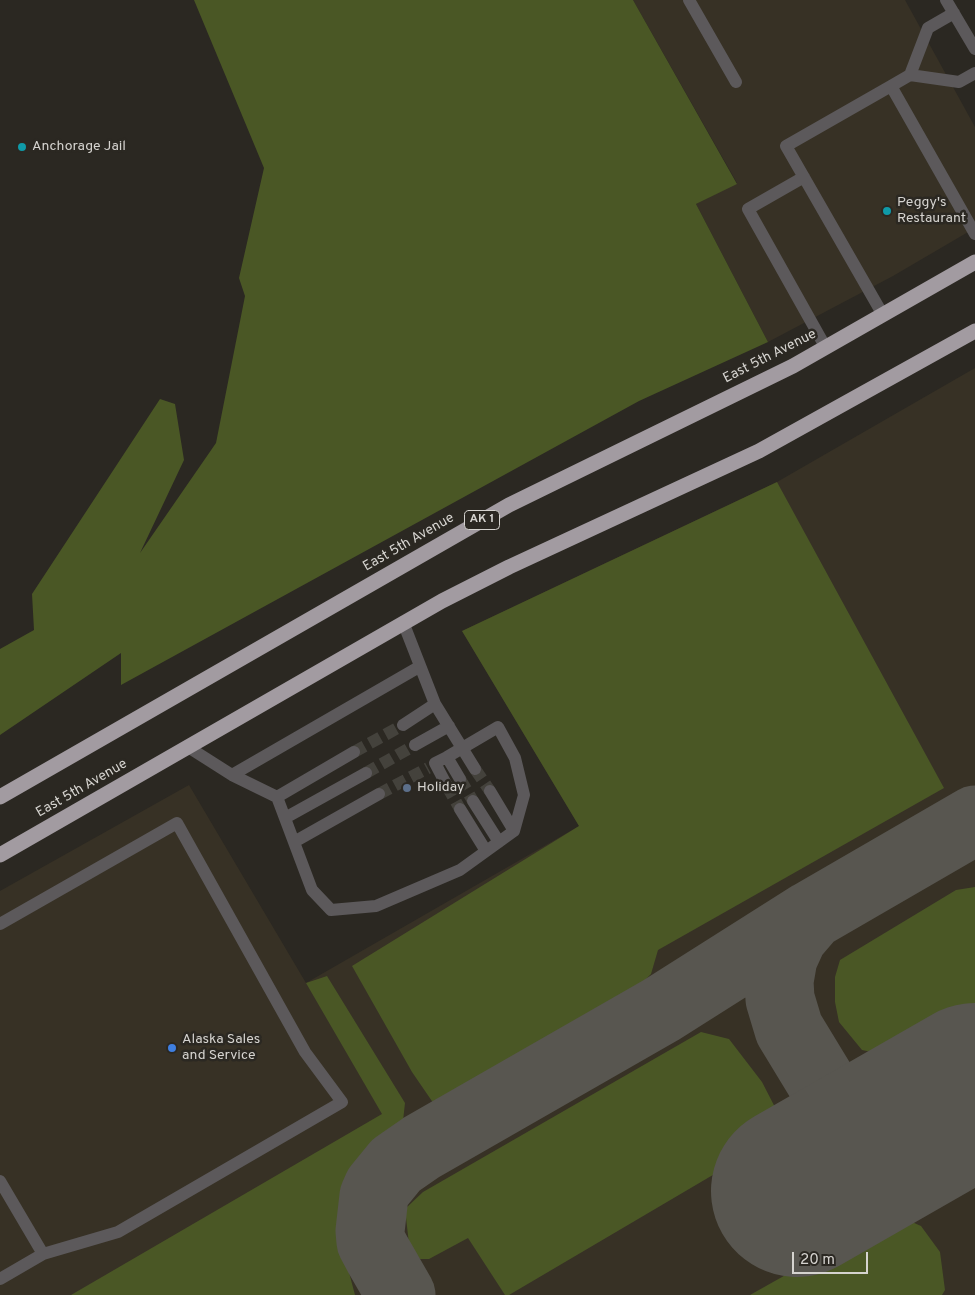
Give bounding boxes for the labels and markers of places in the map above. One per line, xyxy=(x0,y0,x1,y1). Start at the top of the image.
place label: Anchorage Jail xyxy=(32,139,126,155)
marker: Anchorage Jail xyxy=(16,141,28,153)
place label: Peggy's Restaurant xyxy=(897,195,966,228)
marker: Peggy's Restaurant xyxy=(881,205,893,217)
place label: Holiday xyxy=(417,780,464,796)
marker: Holiday xyxy=(401,782,413,794)
place label: Alaska Sales and Service xyxy=(182,1032,260,1064)
marker: Alaska Sales and Service xyxy=(166,1042,178,1054)

